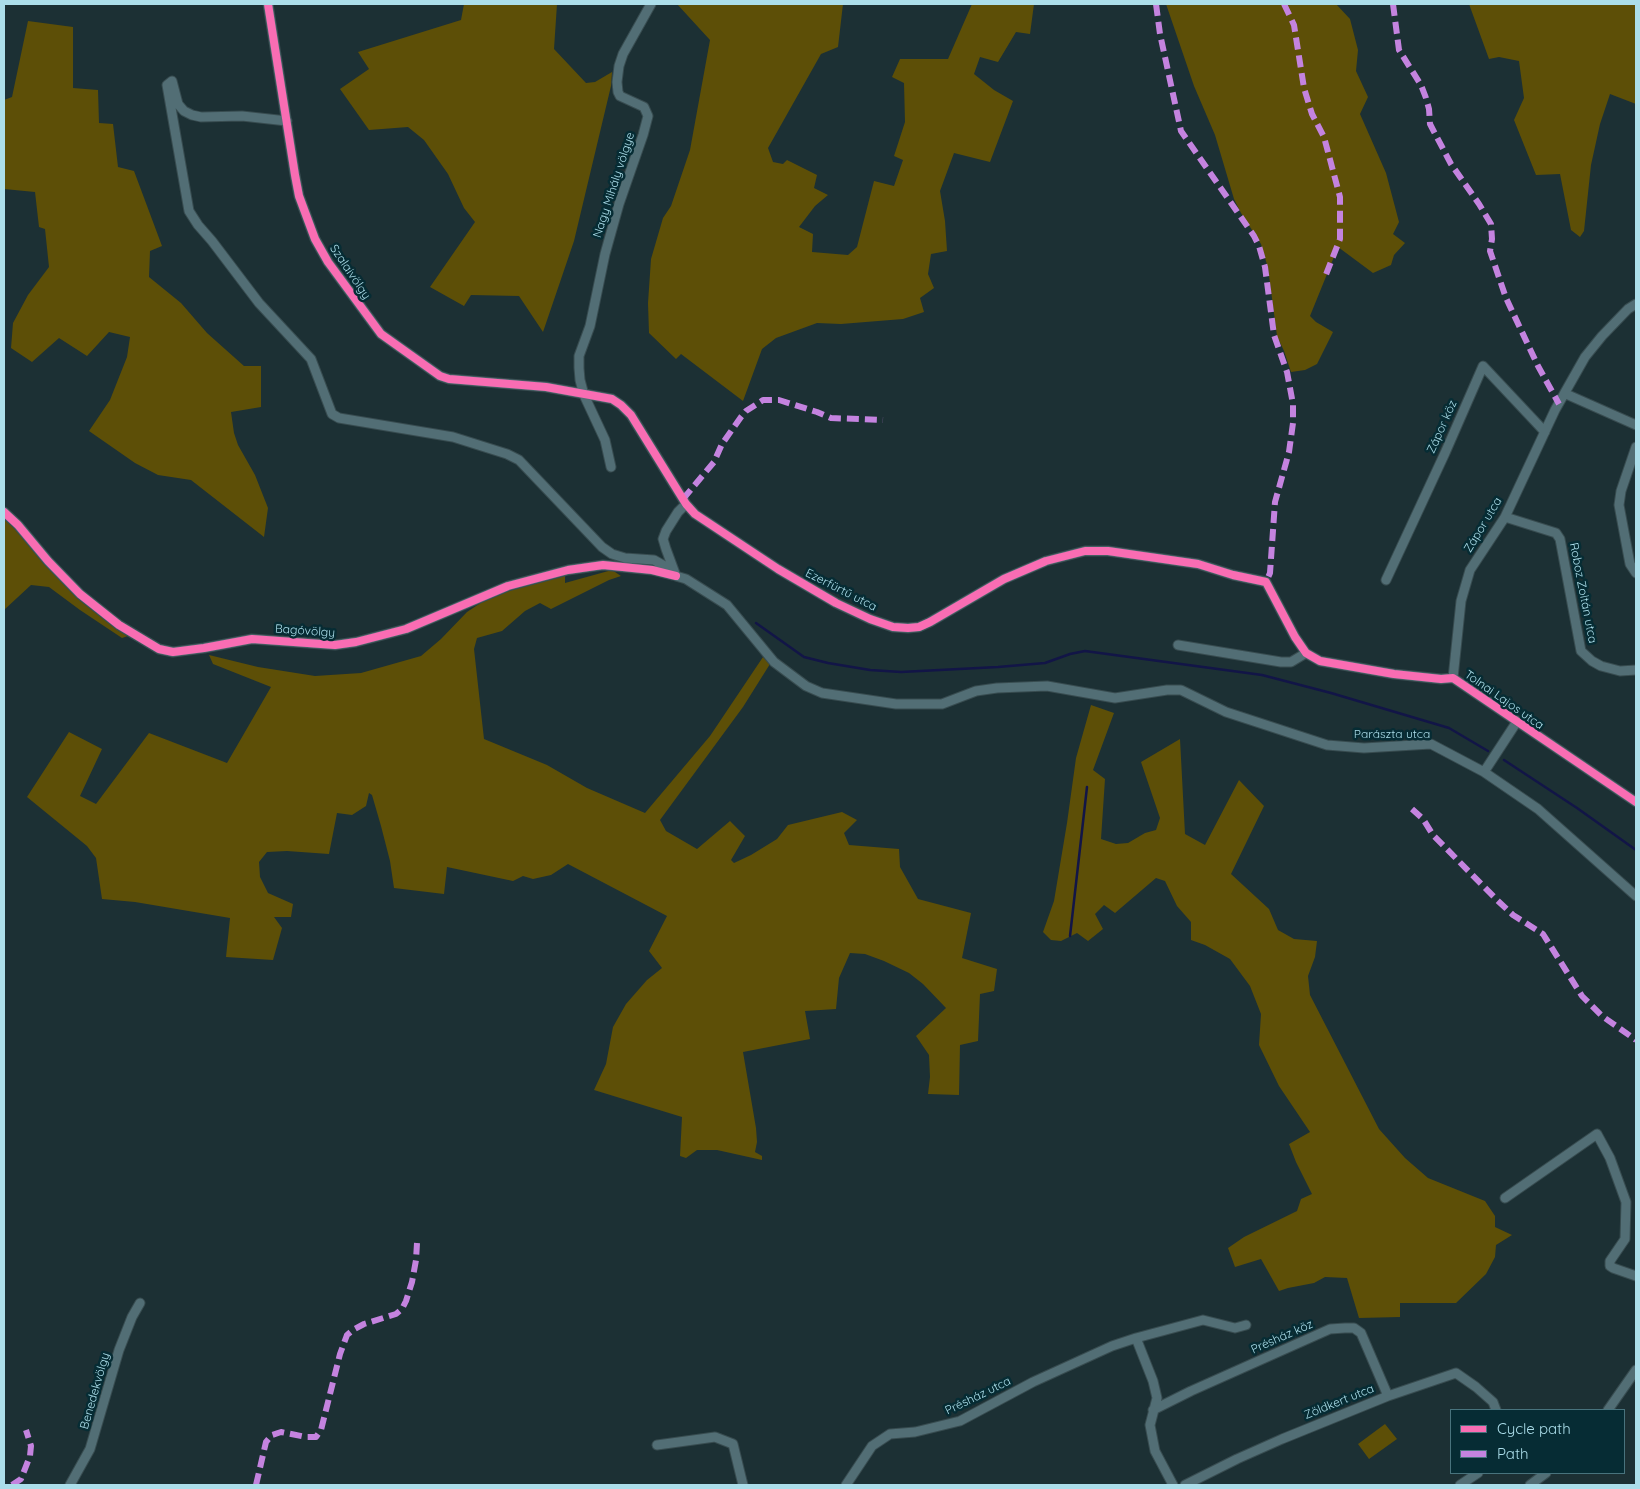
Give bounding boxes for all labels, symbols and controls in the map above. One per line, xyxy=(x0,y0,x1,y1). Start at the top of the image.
street label: Nagy Mihály völgye xyxy=(590,130,638,240)
street label: Szalaivölgy xyxy=(326,242,374,302)
street label: Zápor köz xyxy=(1424,398,1460,456)
street label: Zápor utca xyxy=(1461,495,1505,555)
street label: Roboz Zoltán utca xyxy=(1566,541,1600,645)
street label: Ezerfürtű utca xyxy=(803,566,879,614)
street label: Bagóvölgy xyxy=(274,622,336,640)
street label: Tolnai Lajos utca xyxy=(1462,667,1546,733)
street label: Parászta utca xyxy=(1354,727,1430,741)
street label: Présház köz xyxy=(1249,1317,1315,1357)
street label: Benedekvölgy xyxy=(77,1351,113,1431)
street label: Présház utca xyxy=(943,1374,1013,1418)
street label: Zöldkert utca xyxy=(1302,1381,1376,1423)
legend xyxy=(1450,1409,1625,1474)
text: Cycle path xyxy=(1497,1419,1571,1438)
text: Path xyxy=(1497,1444,1529,1463)

